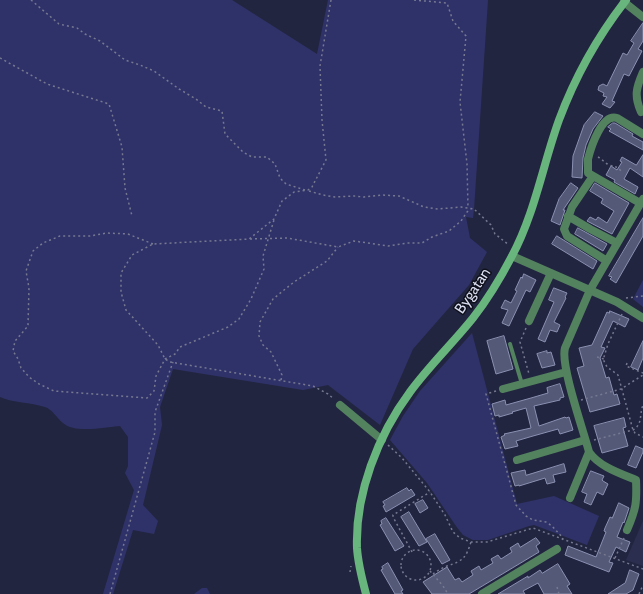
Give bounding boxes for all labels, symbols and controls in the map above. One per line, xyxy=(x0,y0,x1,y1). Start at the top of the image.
street label: Bygatan xyxy=(451,265,495,317)

